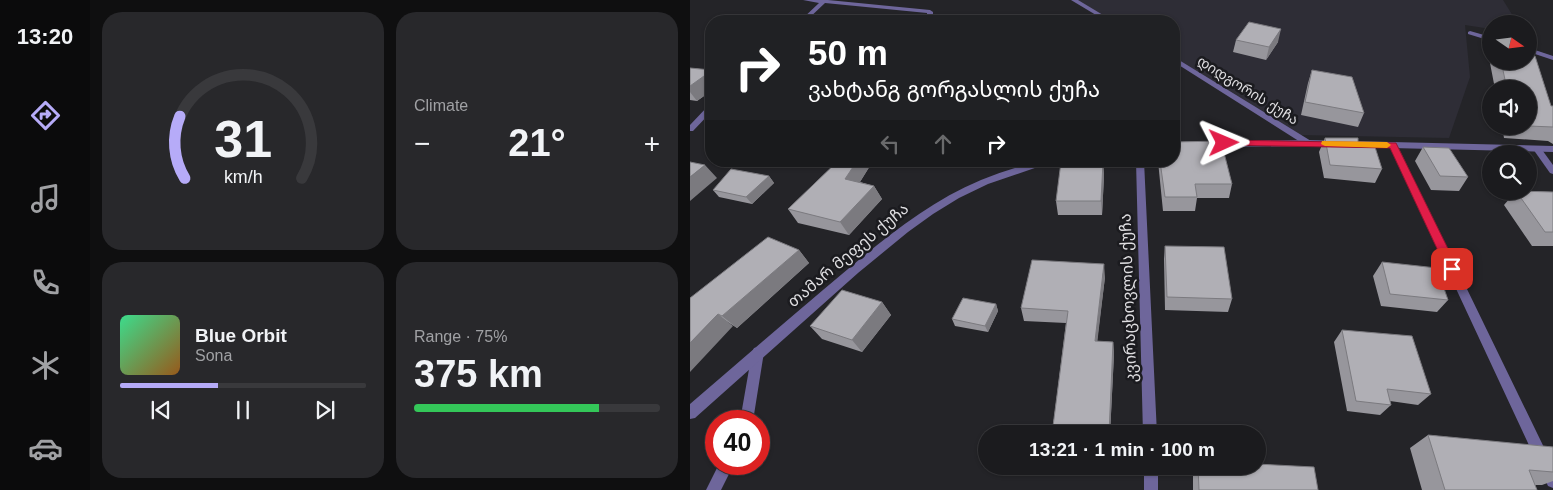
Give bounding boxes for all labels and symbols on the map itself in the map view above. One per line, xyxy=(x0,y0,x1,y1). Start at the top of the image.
north arrow xyxy=(1482,15,1538,70)
street label: დიდგორის ქუჩა xyxy=(1194,52,1301,128)
position arrow xyxy=(1197,116,1249,168)
street label: თამარ მეფეს ქუჩა xyxy=(784,200,912,311)
street label: კვირაცხოვლის ქუჩა xyxy=(1117,213,1141,383)
pin xyxy=(1431,248,1473,290)
speed limit sign: 40 xyxy=(705,410,770,475)

